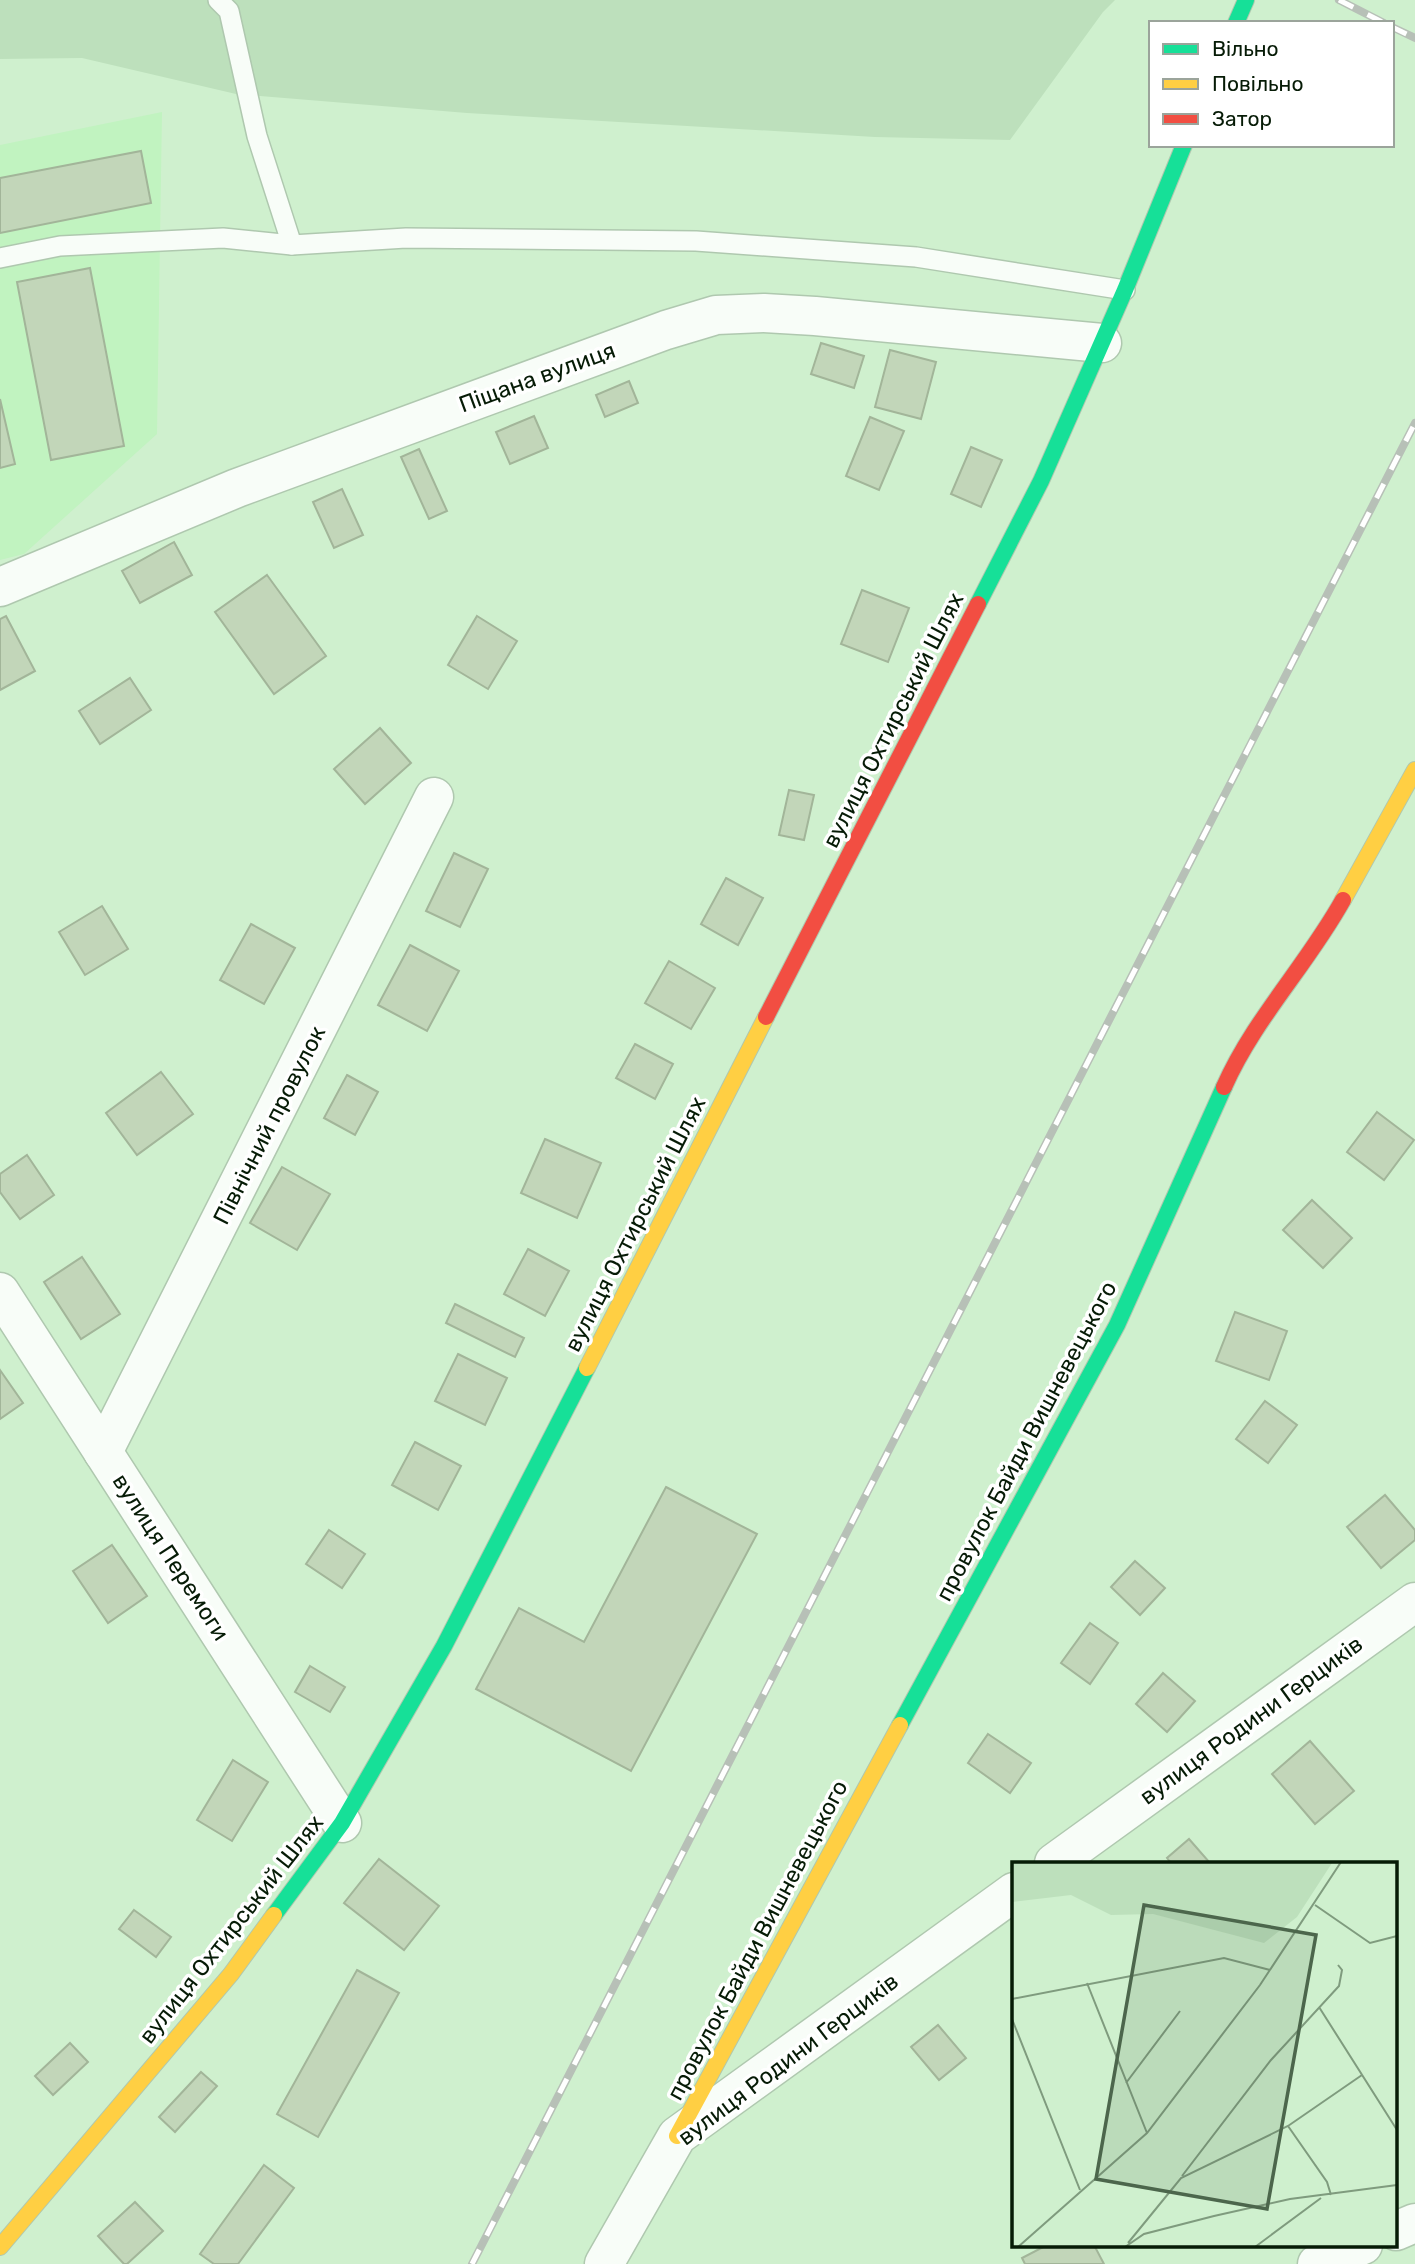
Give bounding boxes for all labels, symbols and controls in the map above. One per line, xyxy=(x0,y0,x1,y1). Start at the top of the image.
legend xyxy=(1149,21,1394,147)
text: Вільно xyxy=(1212,36,1279,61)
text: Повільно xyxy=(1212,71,1303,96)
text: Затор xyxy=(1212,106,1272,131)
street label: Піщана вулиця xyxy=(455,336,619,418)
street label: вулиця Охтирський Шлях xyxy=(816,588,970,852)
street label: Північний провулок xyxy=(207,1021,331,1229)
street label: вулиця Охтирський Шлях xyxy=(558,1092,712,1356)
street label: провулок Байди Вишневецького xyxy=(930,1276,1122,1606)
street label: вулиця Перемоги xyxy=(107,1468,235,1646)
street label: вулиця Родини Герциків xyxy=(1134,1630,1368,1810)
street label: провулок Байди Вишневецького xyxy=(661,1775,853,2105)
street label: вулиця Охтирський Шлях xyxy=(133,1809,329,2049)
inset map xyxy=(1012,1862,1398,2246)
street label: вулиця Родини Герциків xyxy=(672,1967,904,2151)

